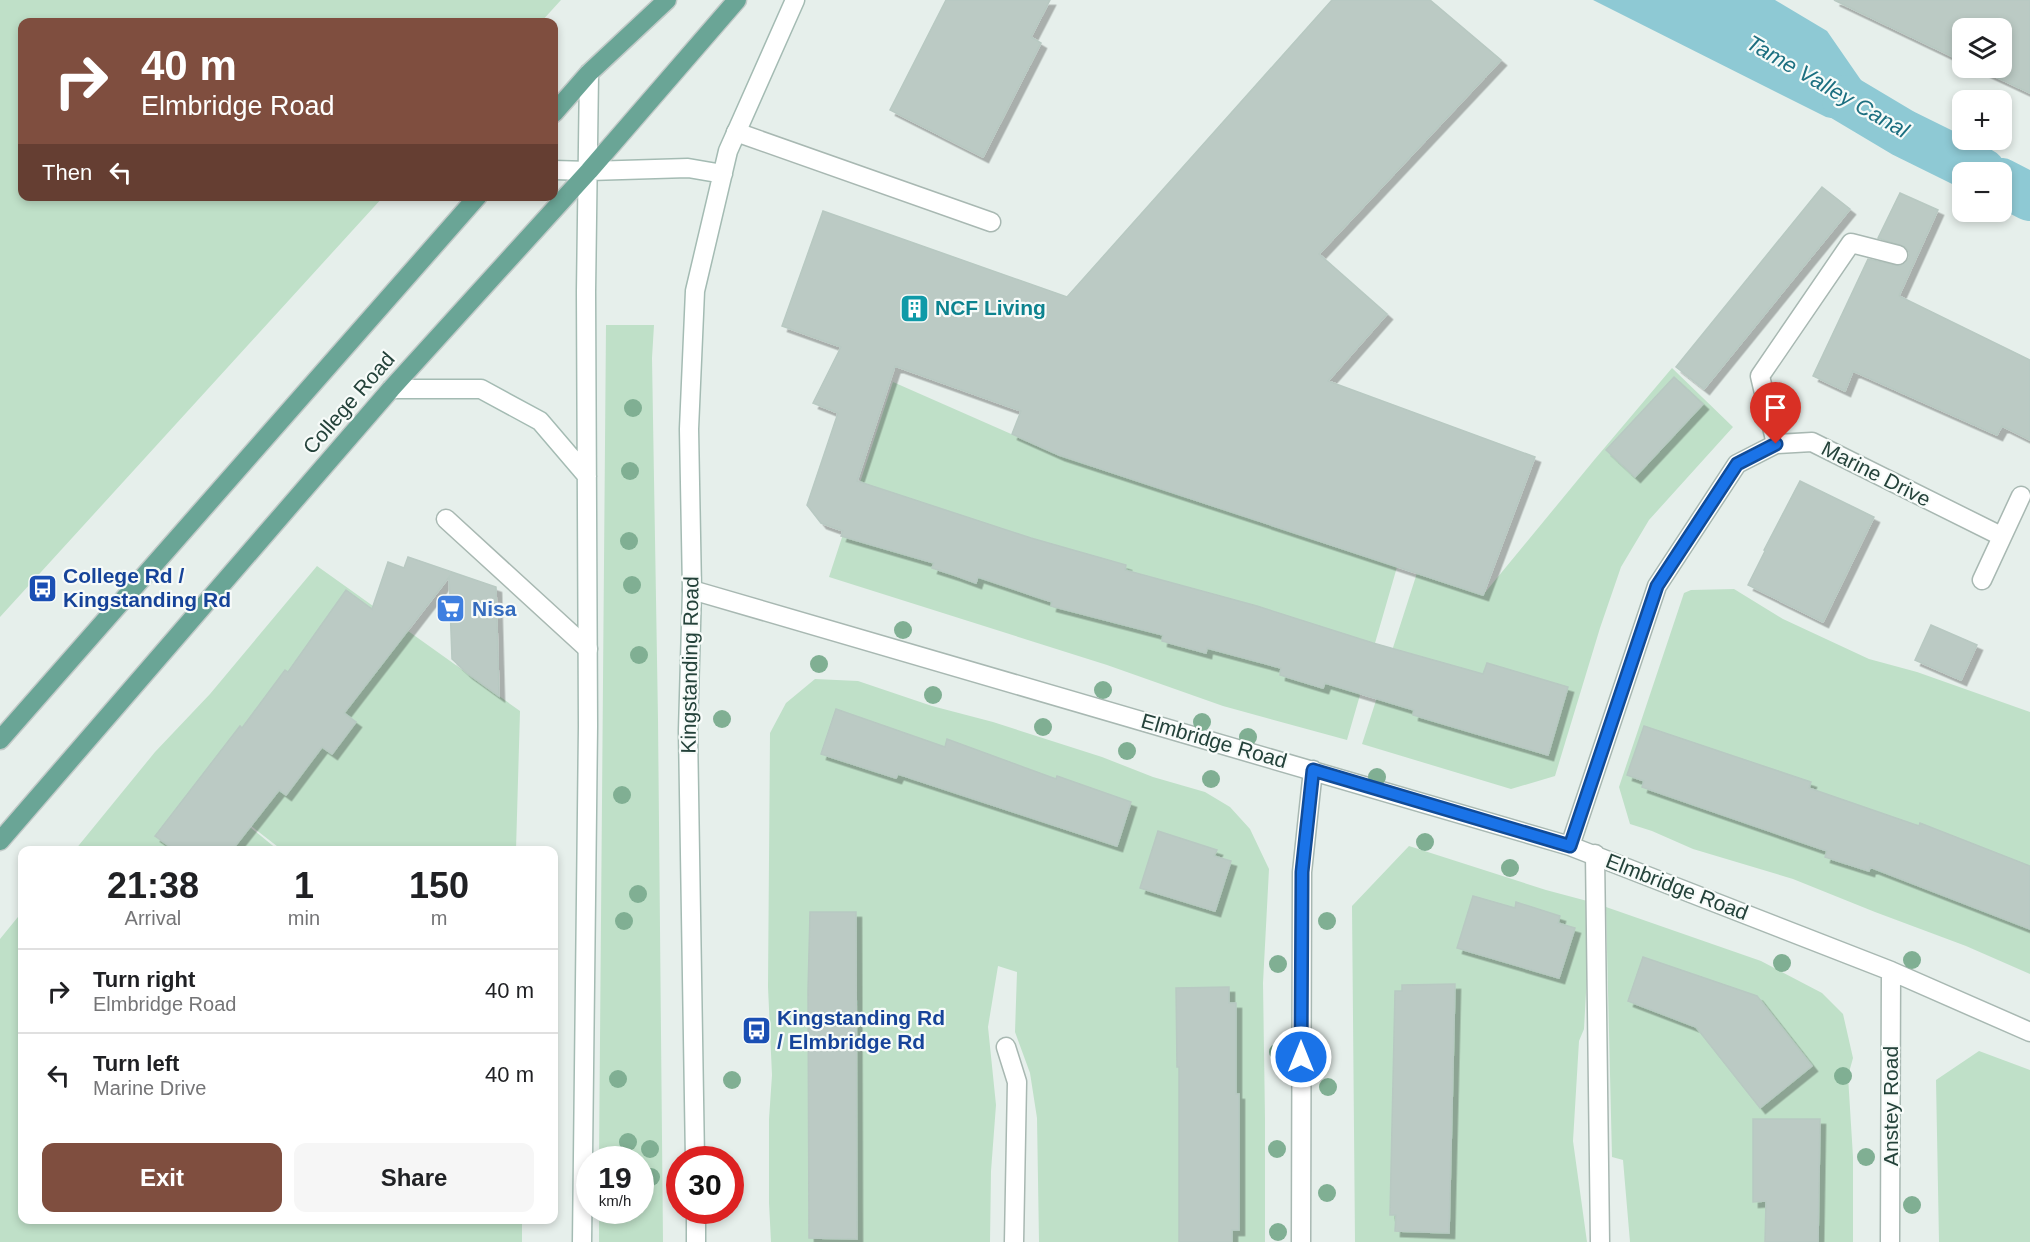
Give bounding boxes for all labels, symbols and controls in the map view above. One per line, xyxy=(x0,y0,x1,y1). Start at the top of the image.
map controls xyxy=(1952,18,2012,222)
button: layers xyxy=(1952,18,2012,78)
water label: Tame Valley Canal xyxy=(1742,30,1914,144)
icon: right xyxy=(42,42,120,120)
text: 40 m xyxy=(141,42,237,89)
button: + xyxy=(1952,90,2012,150)
text: Elmbridge Road xyxy=(141,91,335,121)
icon: left xyxy=(104,156,137,189)
text: Then xyxy=(42,160,92,185)
button: − xyxy=(1952,162,2012,222)
building icon: NCF Living xyxy=(898,292,930,324)
place label: NCF Living xyxy=(935,296,1046,319)
street label: College Road xyxy=(298,347,399,458)
pin xyxy=(1750,382,1801,444)
icon: arrive xyxy=(1759,391,1792,424)
street label: Marine Drive xyxy=(1818,436,1934,511)
place label: College Rd / Kingstanding Rd xyxy=(63,564,231,611)
bus stop icon: College Rd / Kingstanding Rd xyxy=(26,572,58,604)
street label: Kingstanding Road xyxy=(676,576,703,754)
supermarket icon: Nisa xyxy=(435,593,467,625)
place label: Nisa xyxy=(472,597,517,620)
street label: Elmbridge Road xyxy=(1139,709,1290,772)
street label: Elmbridge Road xyxy=(1603,849,1752,924)
text: 21:38 xyxy=(107,865,199,906)
text: 1 xyxy=(294,865,314,906)
text: 150 xyxy=(409,865,469,906)
text: Arrival xyxy=(125,907,181,929)
text: min xyxy=(288,907,320,929)
text: m xyxy=(431,907,447,929)
text: Turn right xyxy=(93,967,195,992)
icon: right xyxy=(42,975,75,1008)
text: 40 m xyxy=(485,978,534,1003)
text: Elmbridge Road xyxy=(93,993,236,1015)
place label: Kingstanding Rd / Elmbridge Rd xyxy=(777,1006,945,1053)
bus stop icon: Kingstanding Rd / Elmbridge Rd xyxy=(740,1014,772,1046)
position arrow xyxy=(1269,1025,1333,1089)
street label: Anstey Road xyxy=(1879,1046,1902,1166)
text: Turn left xyxy=(93,1051,179,1076)
icon: left xyxy=(42,1059,75,1092)
text: 40 m xyxy=(485,1062,534,1087)
text: Marine Drive xyxy=(93,1077,206,1099)
button: Exit xyxy=(42,1143,282,1212)
button: Share xyxy=(294,1143,534,1212)
speed limit sign: 30 xyxy=(666,1146,744,1224)
text: 19 xyxy=(598,1161,632,1194)
text: km/h xyxy=(599,1192,631,1209)

